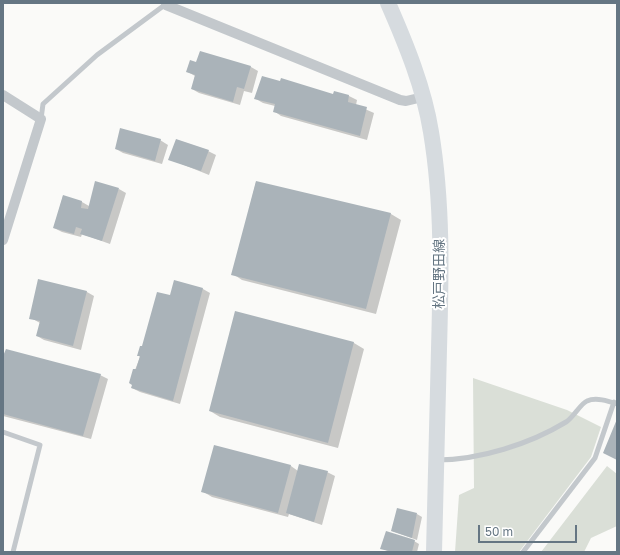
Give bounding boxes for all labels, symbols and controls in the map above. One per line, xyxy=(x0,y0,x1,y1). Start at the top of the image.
street label: 松戸野田線 xyxy=(432,239,448,309)
scale bar xyxy=(480,517,579,543)
text: 50 m xyxy=(485,524,513,539)

